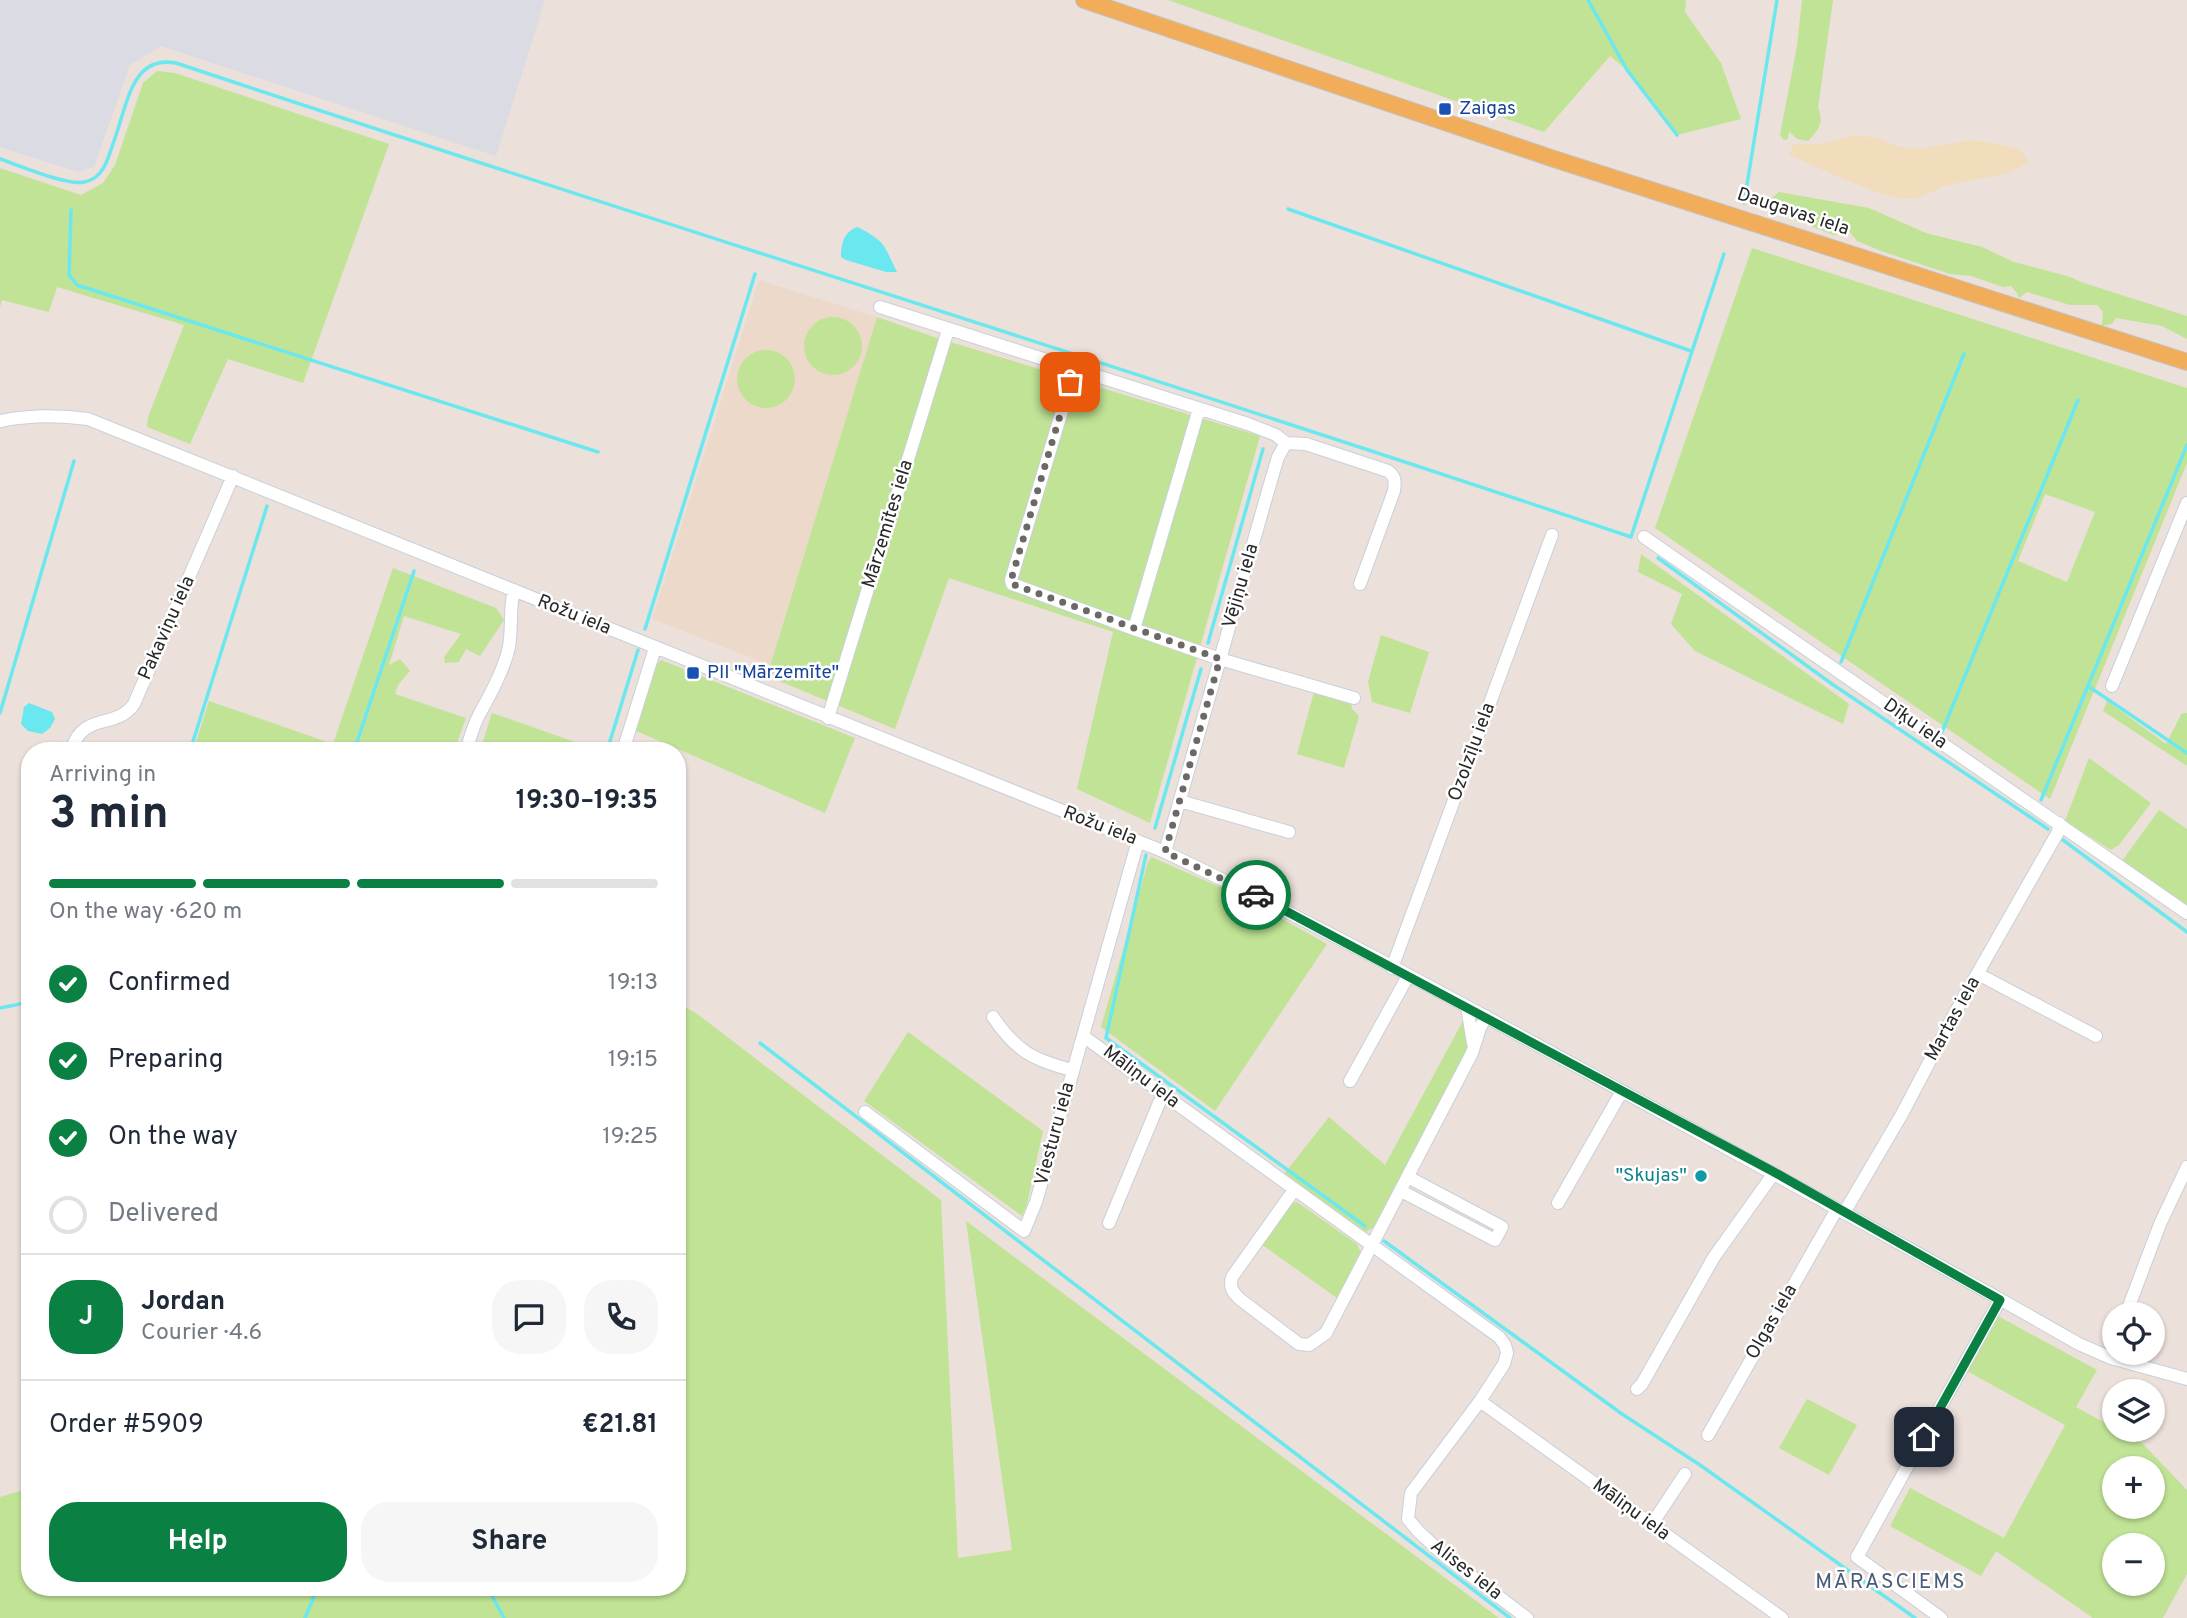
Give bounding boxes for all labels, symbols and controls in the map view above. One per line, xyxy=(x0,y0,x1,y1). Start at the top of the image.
place label: Zaigas xyxy=(1459,97,1516,121)
marker: Zaigas xyxy=(1437,101,1453,117)
street label: Daugavas iela xyxy=(1734,183,1852,241)
pin xyxy=(1040,352,1100,412)
icon: bag xyxy=(1051,363,1089,401)
street label: Mārzemītes iela xyxy=(857,457,919,591)
street label: Vējiņu iela xyxy=(1217,541,1265,631)
street label: Pakaviņu iela xyxy=(133,572,201,684)
street label: Rožu iela xyxy=(534,589,614,641)
place label: PII "Mārzemīte" xyxy=(707,661,839,685)
marker: PII "Mārzemīte" xyxy=(685,665,701,681)
street label: Dīķu iela xyxy=(1878,693,1952,755)
street label: Ozolzīļu iela xyxy=(1443,699,1501,805)
text: Arriving in xyxy=(49,761,156,790)
text: 19:30–19:35 xyxy=(516,785,658,818)
text: 3 min xyxy=(49,786,169,845)
street label: Rožu iela xyxy=(1060,801,1140,851)
courier xyxy=(1221,860,1291,930)
icon: car xyxy=(1237,876,1275,914)
text: On the way · 620 m xyxy=(49,898,242,927)
icon: check xyxy=(49,965,87,1003)
text: Confirmed xyxy=(108,967,231,1000)
text: 19:13 xyxy=(608,969,658,998)
street label: Martas iela xyxy=(1920,973,1986,1065)
street label: Māliņu iela xyxy=(1098,1040,1184,1114)
icon: check xyxy=(49,1042,87,1080)
text: Preparing xyxy=(108,1044,223,1077)
text: 19:15 xyxy=(608,1046,658,1075)
street label: Viesturu iela xyxy=(1030,1080,1080,1188)
icon: check xyxy=(49,1119,87,1157)
text: On the way xyxy=(108,1121,238,1154)
text: 19:25 xyxy=(602,1123,658,1152)
place label: "Skujas" xyxy=(1615,1164,1687,1188)
marker: "Skujas" xyxy=(1693,1168,1709,1184)
text: Delivered xyxy=(108,1198,219,1231)
button: chat xyxy=(492,1280,566,1354)
button: phone xyxy=(584,1280,658,1354)
street label: Olgas iela xyxy=(1741,1280,1803,1364)
text: Jordan xyxy=(141,1286,225,1319)
text: J xyxy=(79,1301,93,1334)
map controls xyxy=(2102,1302,2165,1596)
button: locate xyxy=(2102,1302,2165,1365)
text: Courier · 4.6 xyxy=(141,1319,262,1348)
button: layers xyxy=(2102,1379,2165,1442)
pin xyxy=(1894,1407,1954,1467)
text: Order #5909 xyxy=(49,1409,204,1442)
text: €21.81 xyxy=(582,1409,658,1442)
icon: home xyxy=(1905,1418,1943,1456)
button: + xyxy=(2102,1456,2165,1519)
street label: Māliņu iela xyxy=(1587,1474,1675,1546)
button: Help xyxy=(49,1502,347,1582)
button: Share xyxy=(361,1502,658,1582)
button: − xyxy=(2102,1533,2165,1596)
street label: Alises iela xyxy=(1425,1534,1507,1606)
district label: MĀRASCIEMS xyxy=(1815,1569,1967,1596)

